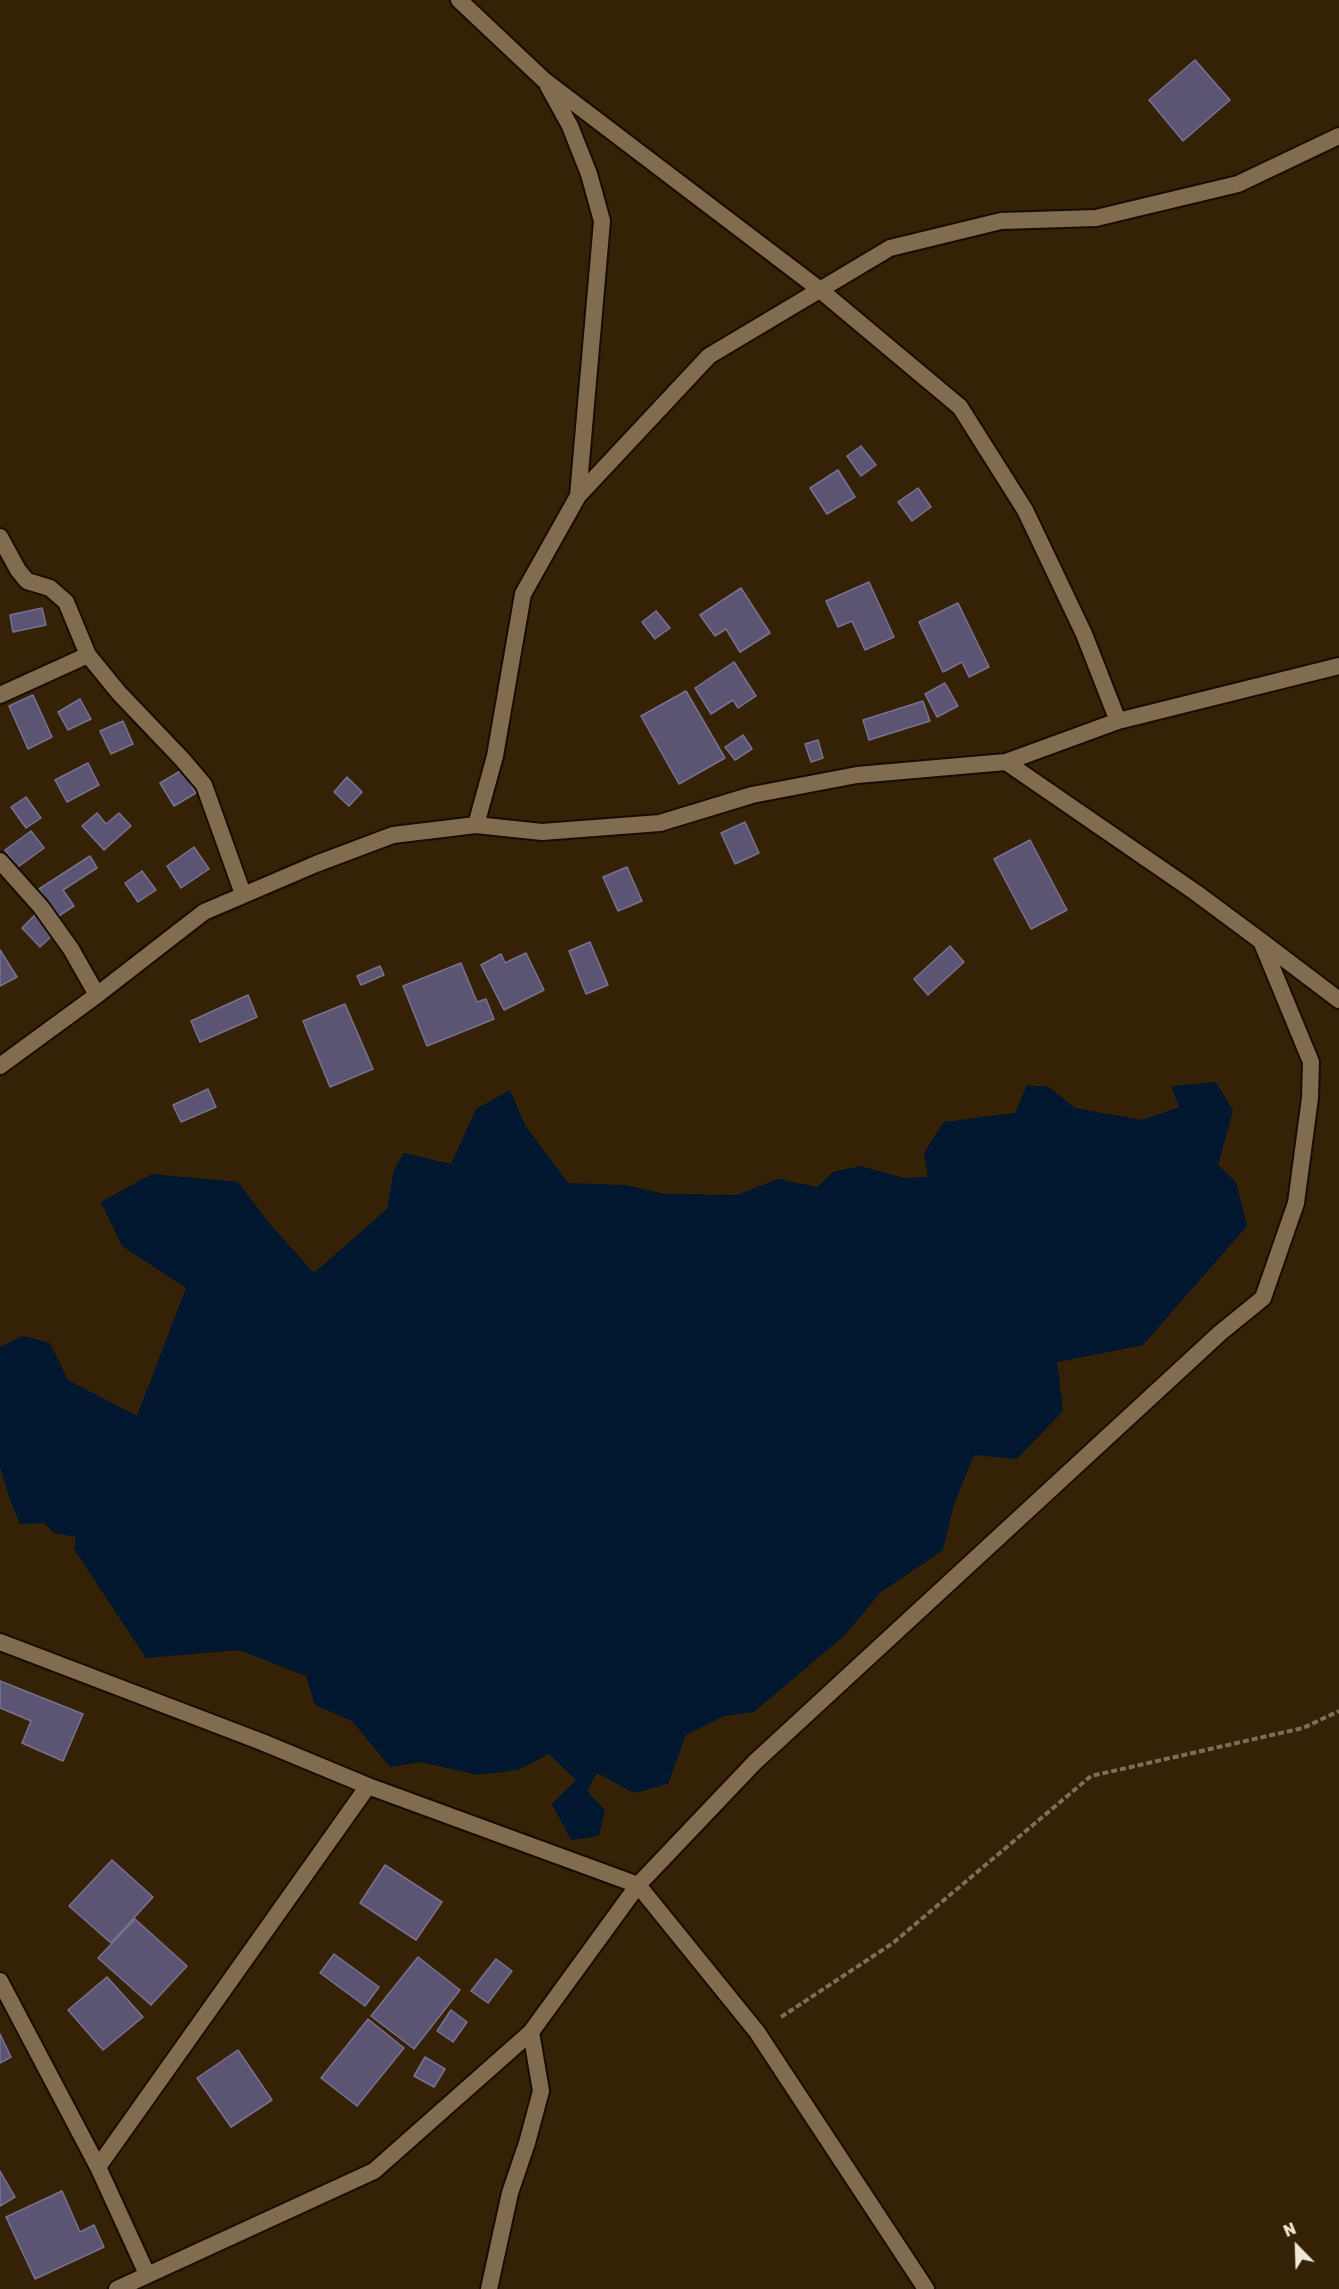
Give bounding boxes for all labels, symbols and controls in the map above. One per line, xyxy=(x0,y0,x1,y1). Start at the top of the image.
north arrow xyxy=(1267,2217,1327,2277)
text: N xyxy=(1281,2219,1299,2241)

